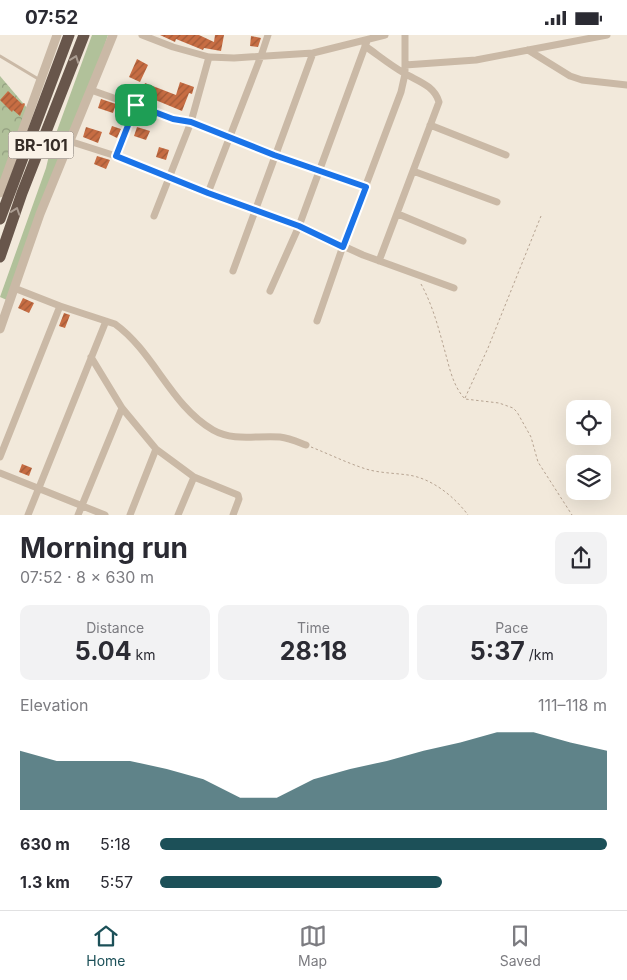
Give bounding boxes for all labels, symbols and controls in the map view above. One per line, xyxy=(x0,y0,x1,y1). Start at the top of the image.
text: 07:52 xyxy=(25,6,78,29)
one-way arrow xyxy=(69,56,79,64)
pin xyxy=(115,84,157,126)
icon: arrive xyxy=(122,91,150,119)
road number: BR-101 xyxy=(8,131,74,159)
one-way arrow xyxy=(10,207,20,215)
map controls xyxy=(566,400,611,500)
button: locate xyxy=(566,400,611,445)
button: layers xyxy=(566,455,611,500)
text: Morning run xyxy=(20,531,188,565)
button: share xyxy=(555,532,607,584)
text: 07:52 · 8 × 630 m xyxy=(20,567,154,587)
text: Distance xyxy=(86,619,144,636)
text: Time xyxy=(297,619,330,636)
text: Pace xyxy=(495,619,528,636)
text: 5.04 xyxy=(75,636,132,666)
text: 28:18 xyxy=(280,636,347,666)
text: 5:37 xyxy=(470,636,525,666)
text: km xyxy=(132,646,156,663)
text: /km xyxy=(525,646,554,663)
text: Elevation xyxy=(20,695,89,715)
text: 111–118 m xyxy=(538,695,607,715)
text: 630 m xyxy=(20,834,70,854)
text: 5:18 xyxy=(100,834,131,854)
text: 1.3 km xyxy=(20,872,70,892)
text: 5:57 xyxy=(100,872,133,892)
tab: Home xyxy=(86,922,126,969)
tab: Map xyxy=(298,922,327,969)
tab: Saved xyxy=(500,922,541,969)

